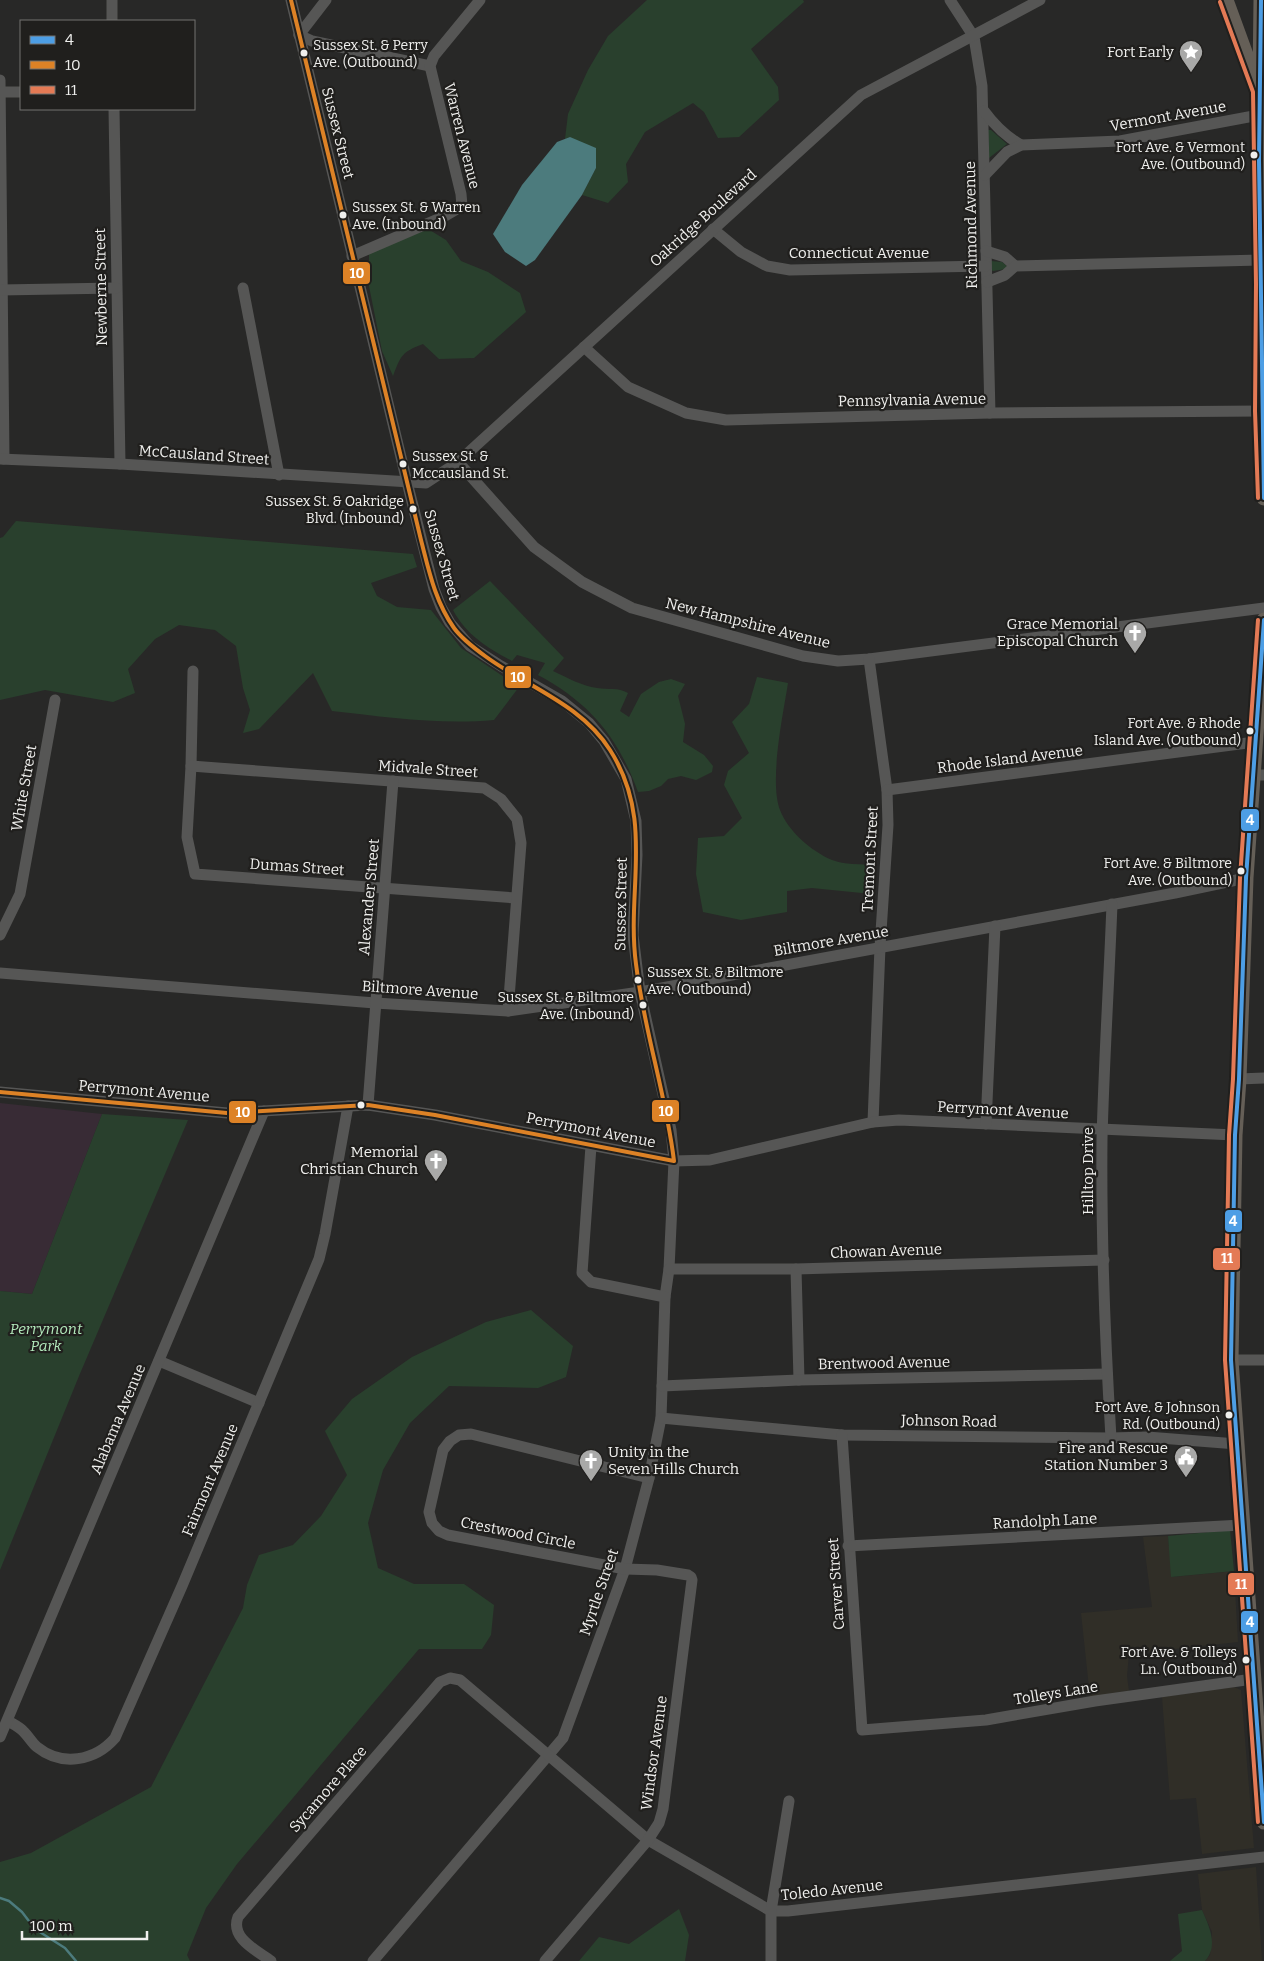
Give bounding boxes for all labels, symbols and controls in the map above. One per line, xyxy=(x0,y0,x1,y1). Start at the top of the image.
legend xyxy=(20,20,195,110)
text: 4 xyxy=(65,31,74,49)
place label: Sussex St. & Perry Ave. (Outbound) xyxy=(313,37,429,71)
place icon: Fort Early xyxy=(1178,39,1204,73)
place label: Fort Early xyxy=(1107,43,1174,61)
marker: Sussex St. & Perry Ave. (Outbound) xyxy=(299,48,309,58)
text: 10 xyxy=(65,56,81,74)
text: 11 xyxy=(65,81,77,99)
street label: Warren Avenue xyxy=(440,81,484,191)
street label: Sussex Street xyxy=(318,85,358,181)
street label: Vermont Avenue xyxy=(1109,97,1227,135)
place label: Fort Ave. & Vermont Ave. (Outbound) xyxy=(1116,139,1245,173)
marker: Fort Ave. & Vermont Ave. (Outbound) xyxy=(1249,150,1259,160)
street label: Richmond Avenue xyxy=(961,161,981,289)
street label: Oakridge Boulevard xyxy=(646,165,760,271)
place label: Sussex St. & Warren Ave. (Inbound) xyxy=(352,199,481,233)
marker: Sussex St. & Warren Ave. (Inbound) xyxy=(338,210,348,220)
street label: Newberne Street xyxy=(91,227,111,346)
street label: Connecticut Avenue xyxy=(789,244,929,262)
line badge: 10 xyxy=(342,261,371,285)
text: 10 xyxy=(350,265,365,282)
street label: Pennsylvania Avenue xyxy=(838,390,986,410)
street label: McCausland Street xyxy=(138,441,270,469)
place label: Sussex St. & Mccausland St. xyxy=(412,448,509,482)
marker: Sussex St. & Mccausland St. xyxy=(398,459,408,469)
place label: Sussex St. & Oakridge Blvd. (Inbound) xyxy=(265,493,404,527)
marker: Sussex St. & Oakridge Blvd. (Inbound) xyxy=(408,504,418,514)
street label: Sussex Street xyxy=(420,507,464,603)
street label: New Hampshire Avenue xyxy=(664,594,832,652)
place label: Grace Memorial Episcopal Church xyxy=(997,615,1119,650)
church icon: Grace Memorial Episcopal Church xyxy=(1122,620,1148,654)
line badge: 10 xyxy=(504,665,532,689)
text: 10 xyxy=(511,669,526,686)
place label: Fort Ave. & Rhode Island Ave. (Outbound) xyxy=(1094,715,1241,749)
marker: Fort Ave. & Rhode Island Ave. (Outbound) xyxy=(1245,726,1255,736)
street label: Rhode Island Avenue xyxy=(936,741,1084,777)
street label: White Street xyxy=(8,743,41,833)
street label: Midvale Street xyxy=(377,757,479,782)
street label: Tremont Street xyxy=(858,805,882,912)
line badge: 4 xyxy=(1240,808,1260,832)
text: 4 xyxy=(1246,812,1255,829)
street label: Alexander Street xyxy=(355,837,383,956)
street label: Dumas Street xyxy=(249,855,346,879)
place label: Fort Ave. & Biltmore Ave. (Outbound) xyxy=(1103,855,1232,889)
street label: Sussex Street xyxy=(611,856,631,951)
marker: Fort Ave. & Biltmore Ave. (Outbound) xyxy=(1236,866,1246,876)
street label: Biltmore Avenue xyxy=(772,922,890,960)
place label: Sussex St. & Biltmore Ave. (Outbound) xyxy=(647,964,783,998)
marker: Sussex St. & Biltmore Ave. (Outbound) xyxy=(633,975,643,985)
street label: Biltmore Avenue xyxy=(361,977,479,1003)
place label: Sussex St. & Biltmore Ave. (Inbound) xyxy=(498,989,634,1023)
marker: Sussex St. & Biltmore Ave. (Inbound) xyxy=(638,1000,648,1010)
street label: Perrymont Avenue xyxy=(78,1076,210,1106)
street label: Perrymont Avenue xyxy=(937,1098,1069,1122)
line badge: 10 xyxy=(651,1099,680,1123)
line badge: 10 xyxy=(228,1100,257,1124)
unlabelled marker xyxy=(356,1100,366,1110)
text: 10 xyxy=(659,1103,674,1120)
text: 10 xyxy=(236,1104,251,1121)
street label: Perrymont Avenue xyxy=(525,1109,657,1151)
street label: Hilltop Drive xyxy=(1079,1127,1097,1215)
place label: Memorial Christian Church xyxy=(300,1143,419,1178)
church icon: Memorial Christian Church xyxy=(423,1148,449,1182)
line badge: 4 xyxy=(1224,1209,1243,1233)
text: 4 xyxy=(1229,1213,1238,1230)
street label: Chowan Avenue xyxy=(830,1240,942,1262)
line badge: 11 xyxy=(1212,1247,1241,1271)
text: 11 xyxy=(1221,1250,1233,1267)
park label: Perrymont Park xyxy=(10,1320,83,1355)
street label: Brentwood Avenue xyxy=(818,1353,950,1373)
street label: Alabama Avenue xyxy=(87,1361,149,1477)
place label: Fort Ave. & Johnson Rd. (Outbound) xyxy=(1095,1399,1220,1433)
marker: Fort Ave. & Johnson Rd. (Outbound) xyxy=(1224,1410,1234,1420)
street label: Johnson Road xyxy=(900,1411,997,1431)
street label: Fairmont Avenue xyxy=(178,1421,242,1539)
place label: Fire and Rescue Station Number 3 xyxy=(1044,1439,1168,1474)
place label: Unity in the Seven Hills Church xyxy=(608,1443,740,1478)
public building icon: Fire and Rescue Station Number 3 xyxy=(1173,1444,1199,1478)
church icon: Unity in the Seven Hills Church xyxy=(578,1448,604,1482)
street label: Randolph Lane xyxy=(992,1509,1098,1533)
street label: Crestwood Circle xyxy=(459,1513,577,1553)
street label: Carver Street xyxy=(824,1537,848,1631)
street label: Myrtle Street xyxy=(576,1546,622,1638)
line badge: 11 xyxy=(1227,1572,1255,1596)
text: 11 xyxy=(1235,1576,1247,1593)
line badge: 4 xyxy=(1240,1610,1259,1634)
text: 4 xyxy=(1246,1614,1255,1631)
place label: Fort Ave. & Tolleys Ln. (Outbound) xyxy=(1121,1644,1237,1678)
marker: Fort Ave. & Tolleys Ln. (Outbound) xyxy=(1241,1655,1251,1665)
street label: Tolleys Lane xyxy=(1013,1677,1099,1709)
street label: Windsor Avenue xyxy=(637,1694,671,1812)
street label: Sycamore Place xyxy=(286,1742,370,1836)
street label: Toledo Avenue xyxy=(780,1876,884,1904)
scale bar xyxy=(22,1908,148,1940)
text: 100 m xyxy=(30,1917,73,1935)

